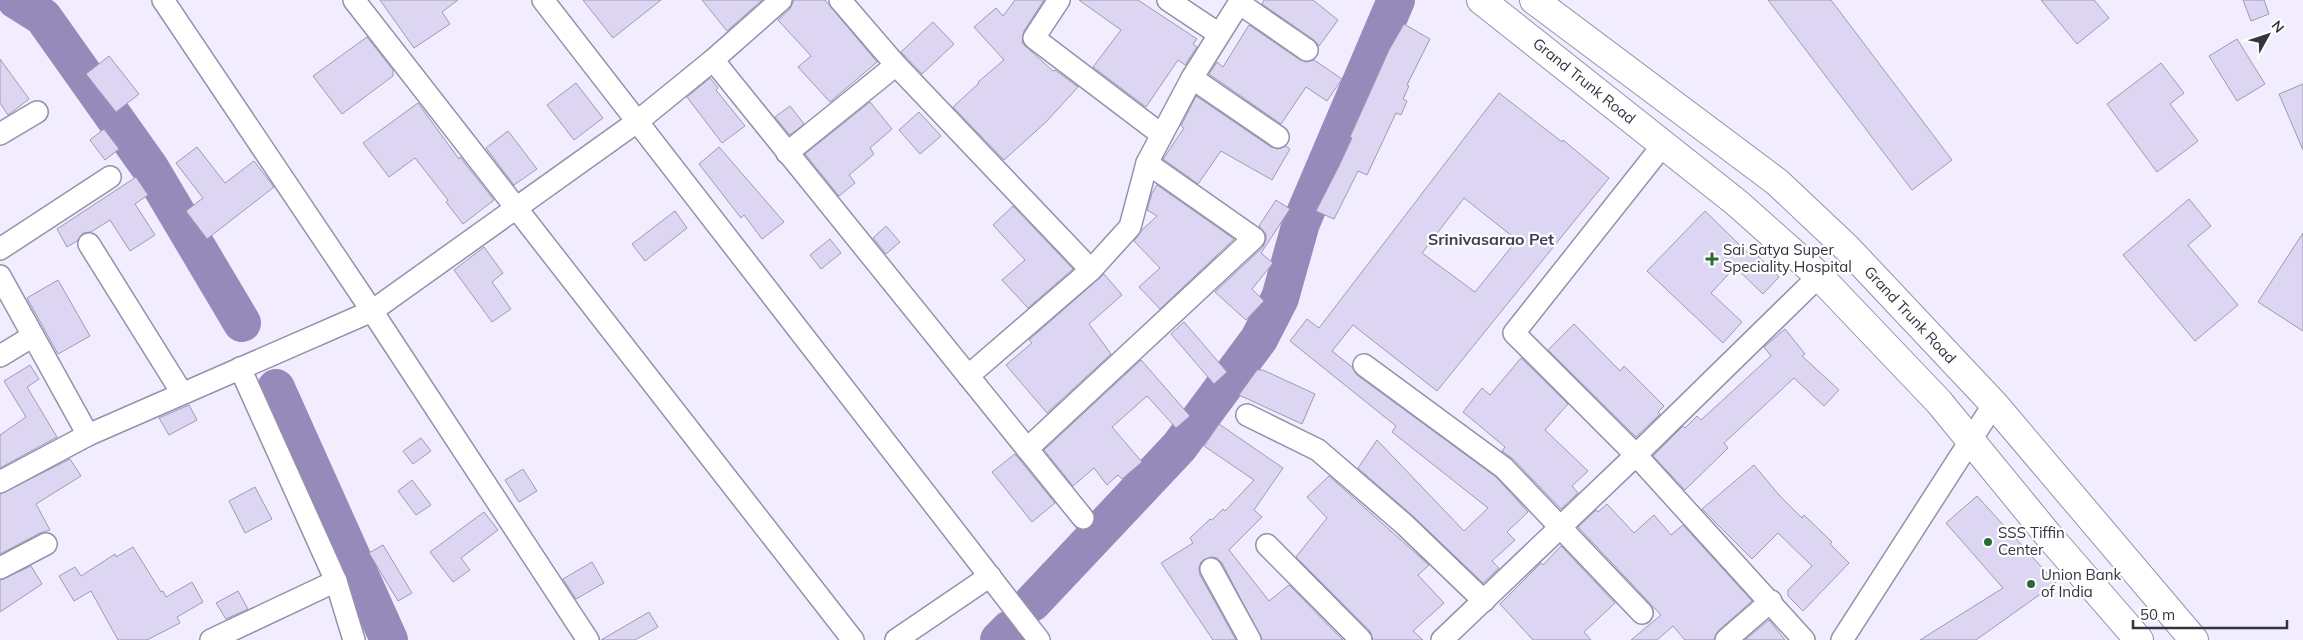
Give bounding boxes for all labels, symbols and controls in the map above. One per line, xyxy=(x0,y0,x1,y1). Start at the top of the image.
north arrow xyxy=(2243,10,2293,60)
text: N xyxy=(2268,17,2288,36)
street label: Grand Trunk Road xyxy=(1529,33,1639,128)
district label: Srinivasarao Pet xyxy=(1428,229,1554,249)
place label: Sai Satya Super Speciality Hospital xyxy=(1723,240,1852,276)
marker: Sai Satya Super Speciality Hospital xyxy=(1705,252,1719,266)
street label: Grand Trunk Road xyxy=(1860,262,1960,367)
place label: SSS Tiffin Center xyxy=(1998,523,2065,559)
marker: SSS Tiffin Center xyxy=(1982,536,1994,548)
place label: Union Bank of India xyxy=(2041,565,2122,601)
marker: Union Bank of India xyxy=(2025,578,2037,590)
scale bar xyxy=(2133,598,2287,630)
text: 50 m xyxy=(2140,605,2175,624)

